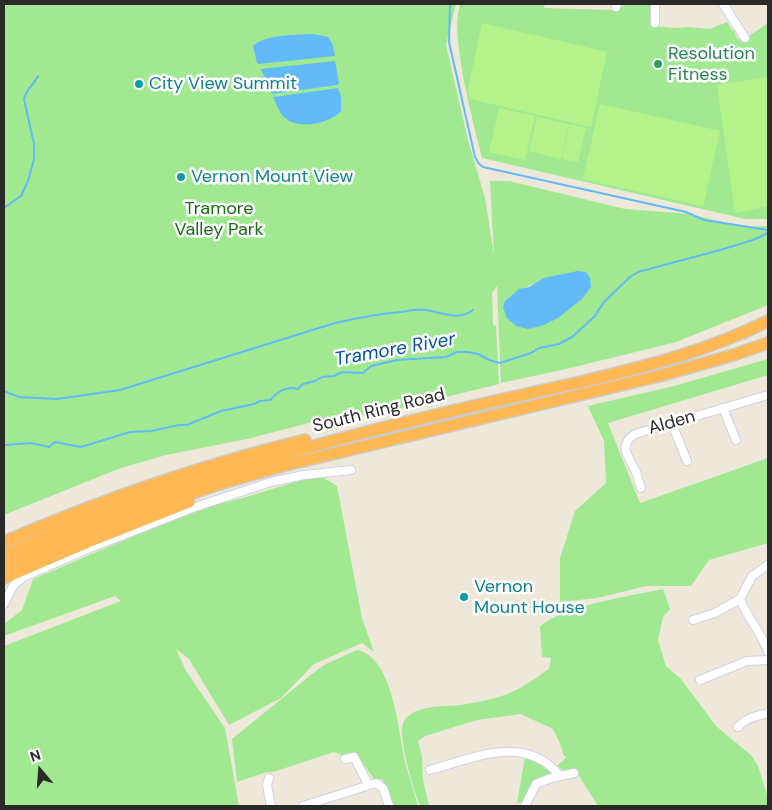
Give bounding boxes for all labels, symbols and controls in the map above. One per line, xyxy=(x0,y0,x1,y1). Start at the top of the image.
place label: Resolution Fitness xyxy=(668,43,755,86)
marker: Resolution Fitness xyxy=(652,58,664,70)
place label: City View Summit xyxy=(149,73,297,95)
marker: City View Summit xyxy=(133,78,145,90)
place label: Vernon Mount View xyxy=(191,166,353,188)
marker: Vernon Mount View xyxy=(175,171,187,183)
park label: Tramore Valley Park xyxy=(174,198,264,240)
water label: Tramore River xyxy=(333,328,457,372)
street label: South Ring Road xyxy=(311,384,447,438)
street label: Alden xyxy=(646,406,698,440)
place label: Vernon Mount House xyxy=(474,576,585,618)
marker: Vernon Mount House xyxy=(458,591,470,603)
north arrow xyxy=(15,745,65,795)
text: N xyxy=(28,746,43,766)

